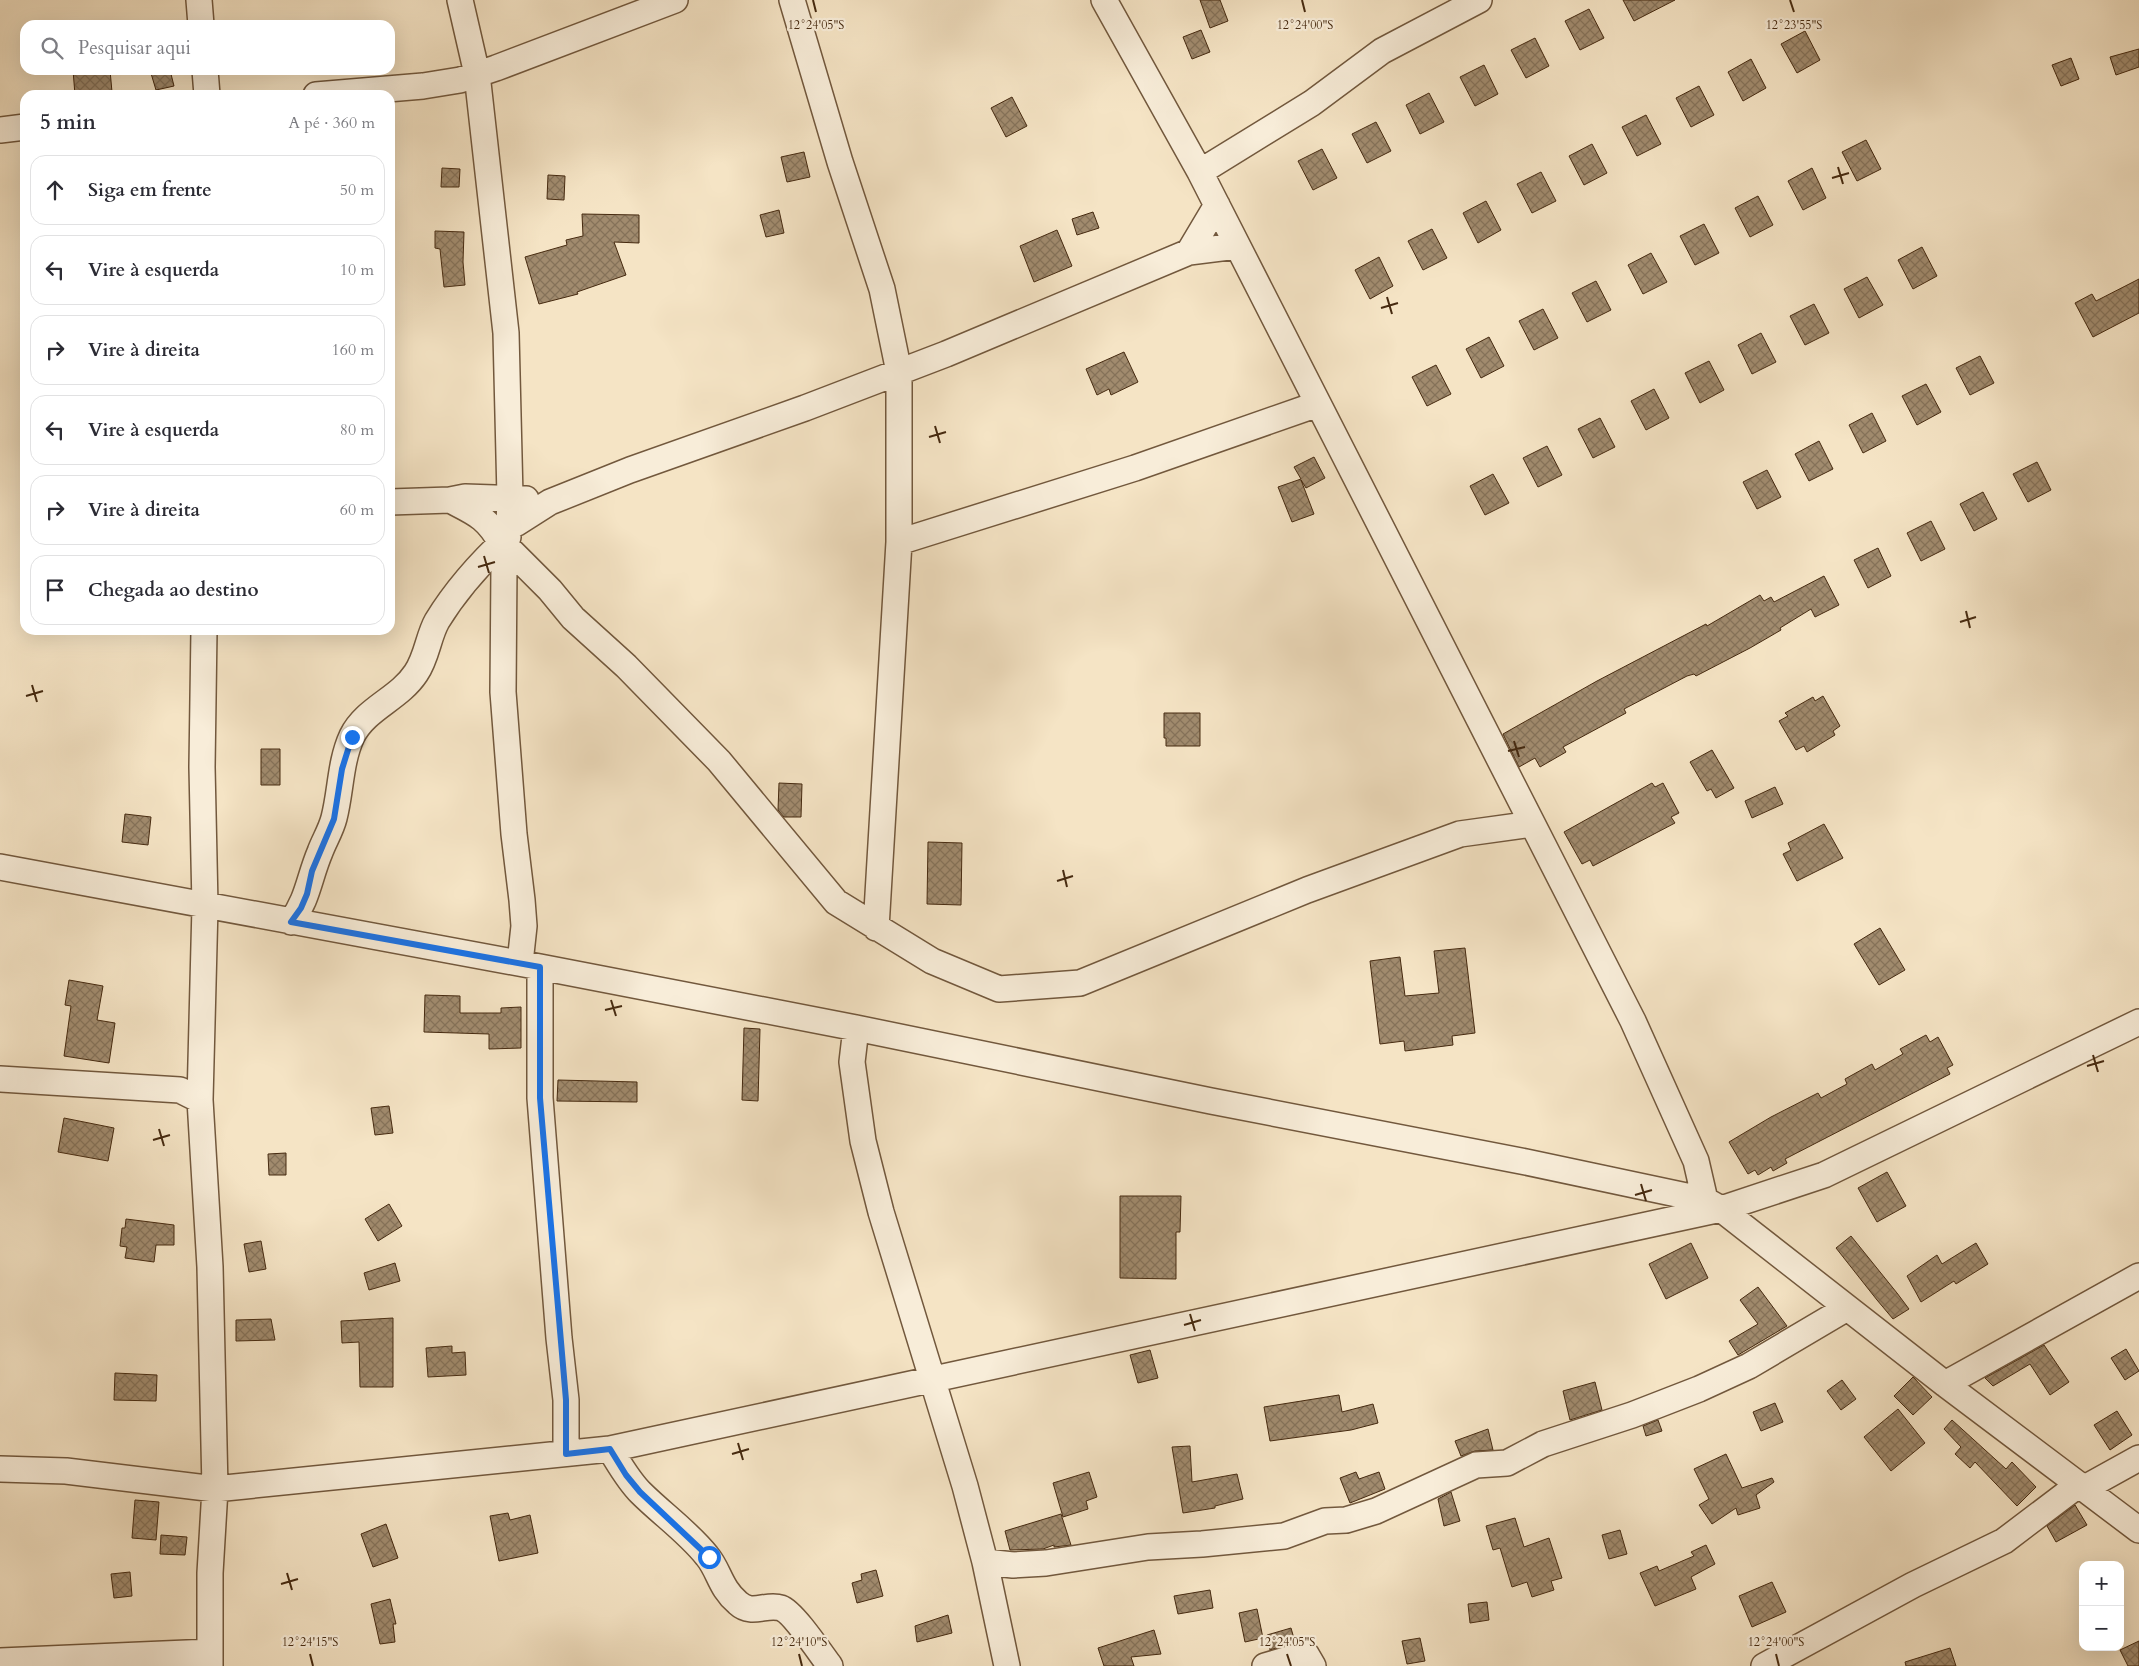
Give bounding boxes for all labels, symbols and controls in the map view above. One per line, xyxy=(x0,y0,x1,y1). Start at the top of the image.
text: 12°24'05"S xyxy=(788,17,844,33)
text: 12°24'00"S xyxy=(1277,17,1333,33)
text: 12°23'55"S xyxy=(1766,17,1822,33)
search box xyxy=(20,20,395,75)
icon: search xyxy=(38,34,66,62)
text: Pesquisar aqui xyxy=(78,35,191,61)
text: 5 min xyxy=(40,108,96,137)
text: A pé · 360 m xyxy=(288,112,375,134)
icon: ahead xyxy=(41,176,69,204)
text: Siga em frente xyxy=(88,177,212,203)
text: 50 m xyxy=(340,179,374,201)
icon: left xyxy=(41,256,69,284)
text: Vire à esquerda xyxy=(88,257,219,283)
text: 10 m xyxy=(340,259,374,281)
icon: right xyxy=(41,336,69,364)
text: Vire à direita xyxy=(88,337,200,363)
text: 160 m xyxy=(332,339,374,361)
icon: left xyxy=(41,416,69,444)
text: Vire à esquerda xyxy=(88,417,219,443)
text: 80 m xyxy=(340,419,374,441)
icon: right xyxy=(41,496,69,524)
text: Vire à direita xyxy=(88,497,200,523)
text: 60 m xyxy=(340,499,374,521)
icon: arrive xyxy=(41,576,69,604)
text: Chegada ao destino xyxy=(88,577,259,603)
route end xyxy=(341,726,364,749)
route start xyxy=(698,1546,721,1569)
map controls xyxy=(2079,1561,2124,1651)
button: + xyxy=(2079,1561,2124,1606)
button: − xyxy=(2079,1606,2124,1651)
text: 12°24'15"S xyxy=(282,1634,338,1650)
text: 12°24'10"S xyxy=(771,1634,827,1650)
text: 12°24'05"S xyxy=(1259,1634,1315,1650)
text: 12°24'00"S xyxy=(1748,1634,1804,1650)

